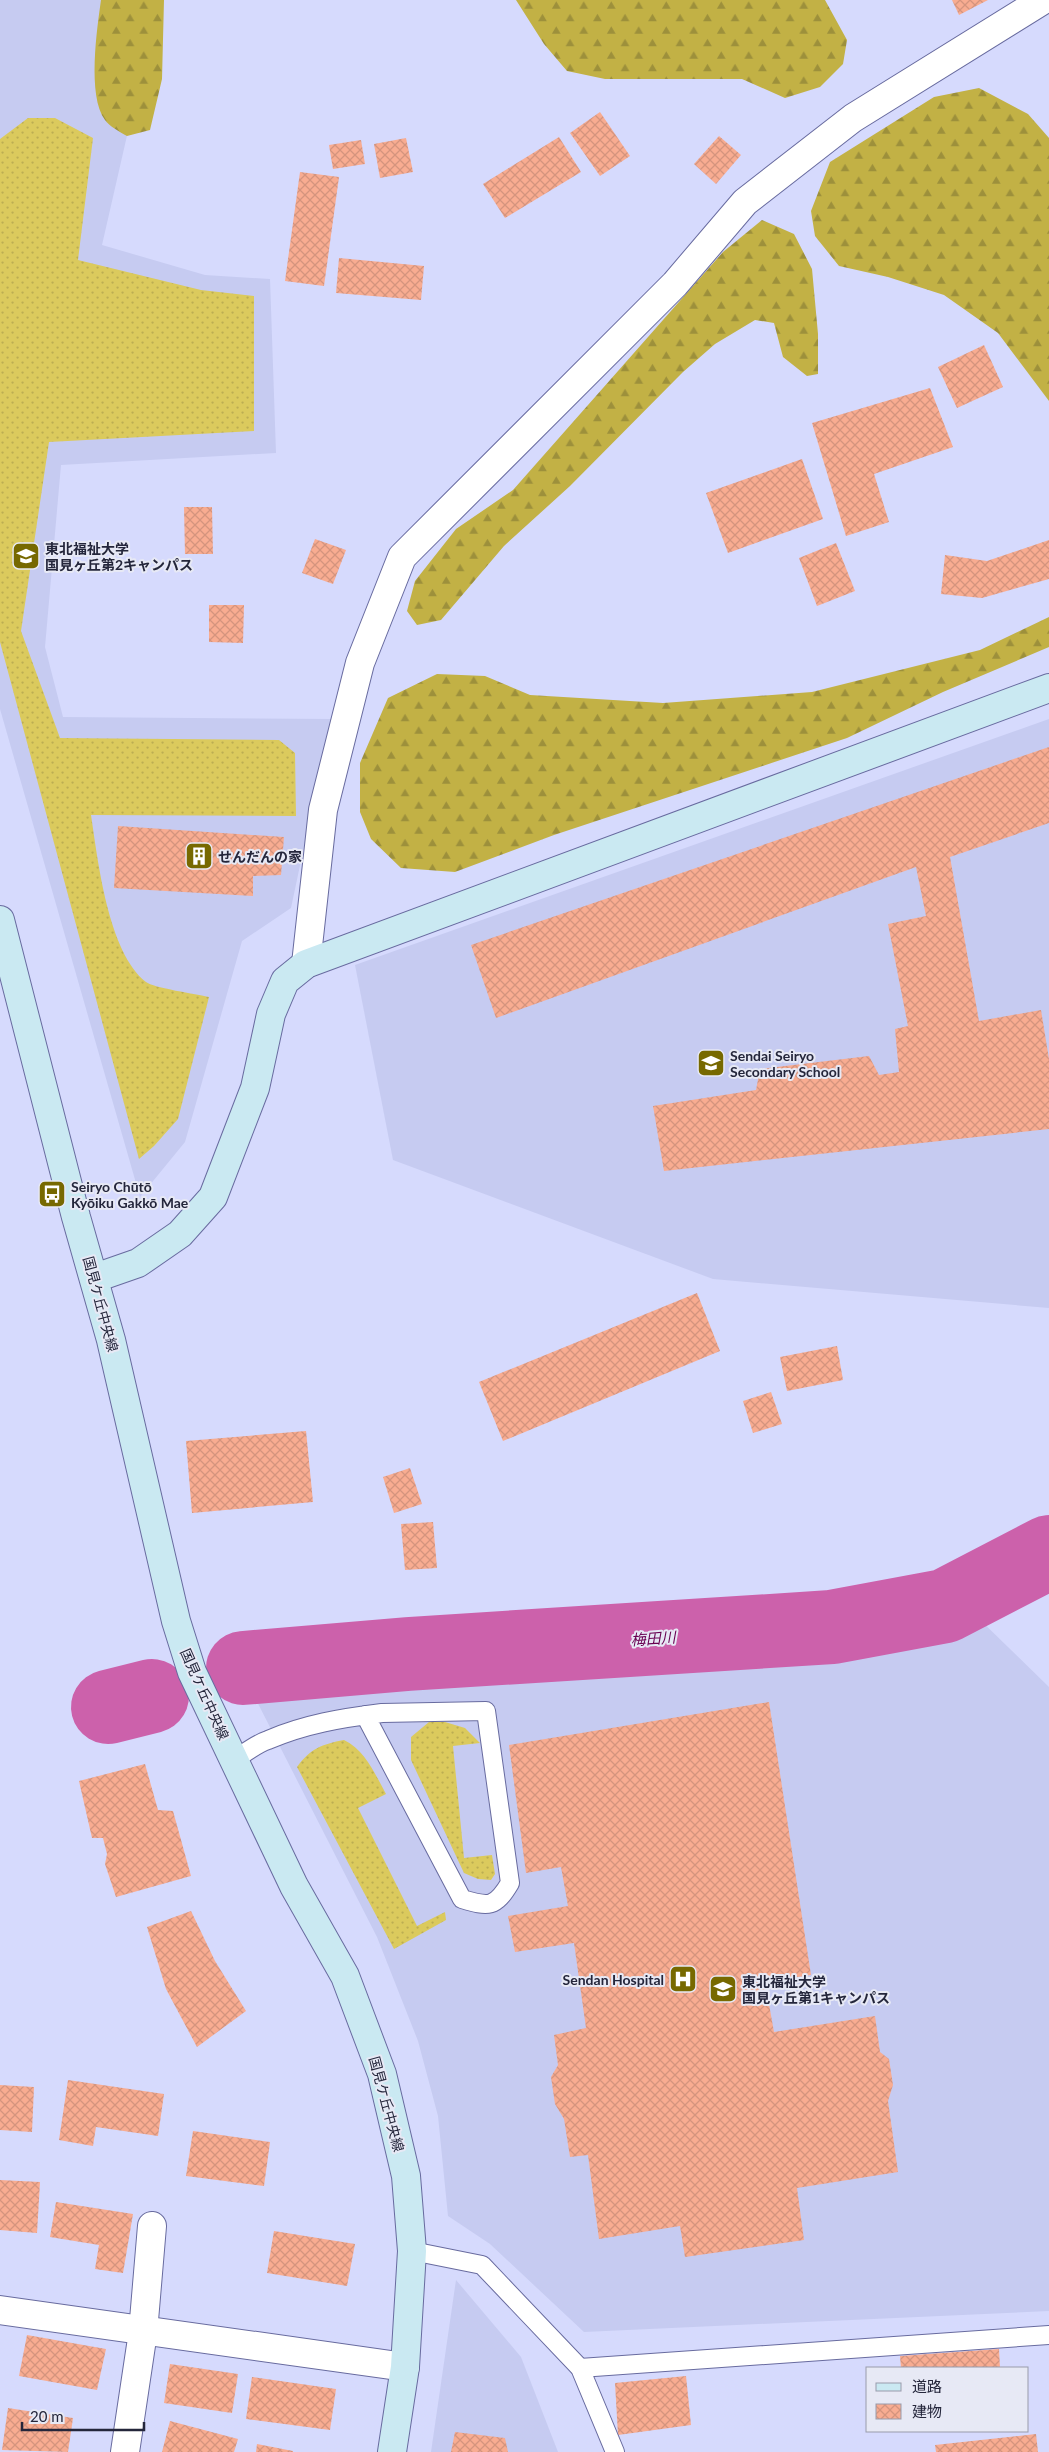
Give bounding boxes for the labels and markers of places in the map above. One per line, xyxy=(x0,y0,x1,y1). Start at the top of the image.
place label: 東北福祉大学 国見ヶ丘第2キャンパス xyxy=(45,540,193,573)
school or university icon: 東北福祉大学 国見ヶ丘第2キャンパス xyxy=(11,541,41,571)
building icon: せんだんの家 xyxy=(184,841,214,871)
place label: せんだんの家 xyxy=(218,848,302,865)
place label: Sendai Seiryo Secondary School xyxy=(730,1047,840,1080)
school or university icon: Sendai Seiryo Secondary School xyxy=(696,1048,726,1078)
place label: Seiryo Chūtō Kyōiku Gakkō Mae xyxy=(71,1178,189,1211)
bus stop icon: Seiryo Chūtō Kyōiku Gakkō Mae xyxy=(37,1179,67,1209)
hospital icon: Sendan Hospital xyxy=(668,1964,698,1994)
place label: Sendan Hospital xyxy=(563,1971,664,1988)
place label: 東北福祉大学 国見ヶ丘第1キャンパス xyxy=(742,1973,890,2006)
school or university icon: 東北福祉大学 国見ヶ丘第1キャンパス xyxy=(708,1974,738,2004)

